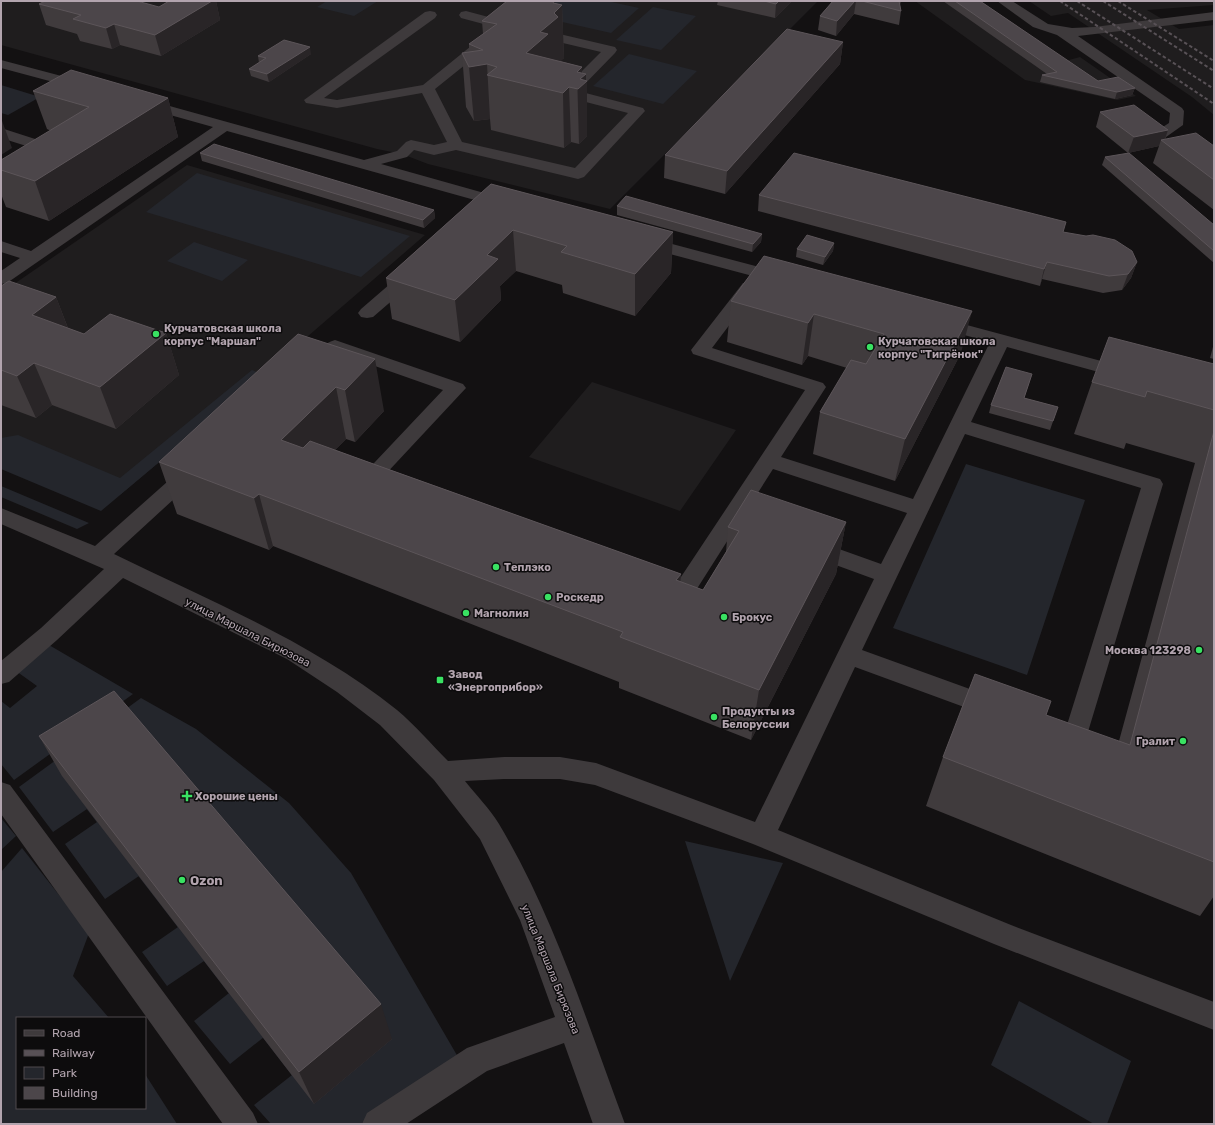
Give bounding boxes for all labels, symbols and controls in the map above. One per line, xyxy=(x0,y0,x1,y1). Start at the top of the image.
place label: Курчатовская школа корпус "Маршал" xyxy=(164,322,281,348)
marker: Курчатовская школа корпус "Маршал" xyxy=(151,329,161,339)
place label: Курчатовская школа корпус "Тигрёнок" xyxy=(878,335,995,361)
marker: Курчатовская школа корпус "Тигрёнок" xyxy=(865,342,875,352)
place label: Теплэко xyxy=(504,561,551,574)
marker: Теплэко xyxy=(491,562,501,572)
place label: Роскедр xyxy=(556,591,604,604)
marker: Роскедр xyxy=(543,592,553,602)
street label: улица Маршала Бирюзова xyxy=(183,595,313,670)
place label: Магнолия xyxy=(474,607,529,620)
marker: Магнолия xyxy=(461,608,471,618)
place label: Брокус xyxy=(732,611,773,624)
marker: Брокус xyxy=(719,612,729,622)
place label: Москва 123298 xyxy=(1105,644,1191,657)
marker: Москва 123298 xyxy=(1194,645,1204,655)
place label: Завод «Энергоприбор» xyxy=(448,668,543,694)
marker: Завод «Энергоприбор» xyxy=(435,675,445,685)
place label: Продукты из Белоруссии xyxy=(722,705,795,731)
marker: Продукты из Белоруссии xyxy=(709,712,719,722)
place label: Гралит xyxy=(1136,735,1175,748)
marker: Гралит xyxy=(1178,736,1188,746)
place label: Хорошие цены xyxy=(195,790,278,803)
marker: Хорошие цены xyxy=(182,791,192,801)
place label: Ozon xyxy=(190,873,223,888)
marker: Ozon xyxy=(177,875,187,885)
street label: улица Маршала Бирюзова xyxy=(519,902,583,1036)
legend xyxy=(16,1017,146,1109)
text: Road xyxy=(52,1026,80,1040)
text: Railway xyxy=(52,1046,95,1060)
text: Park xyxy=(52,1066,78,1080)
text: Building xyxy=(52,1086,98,1100)

